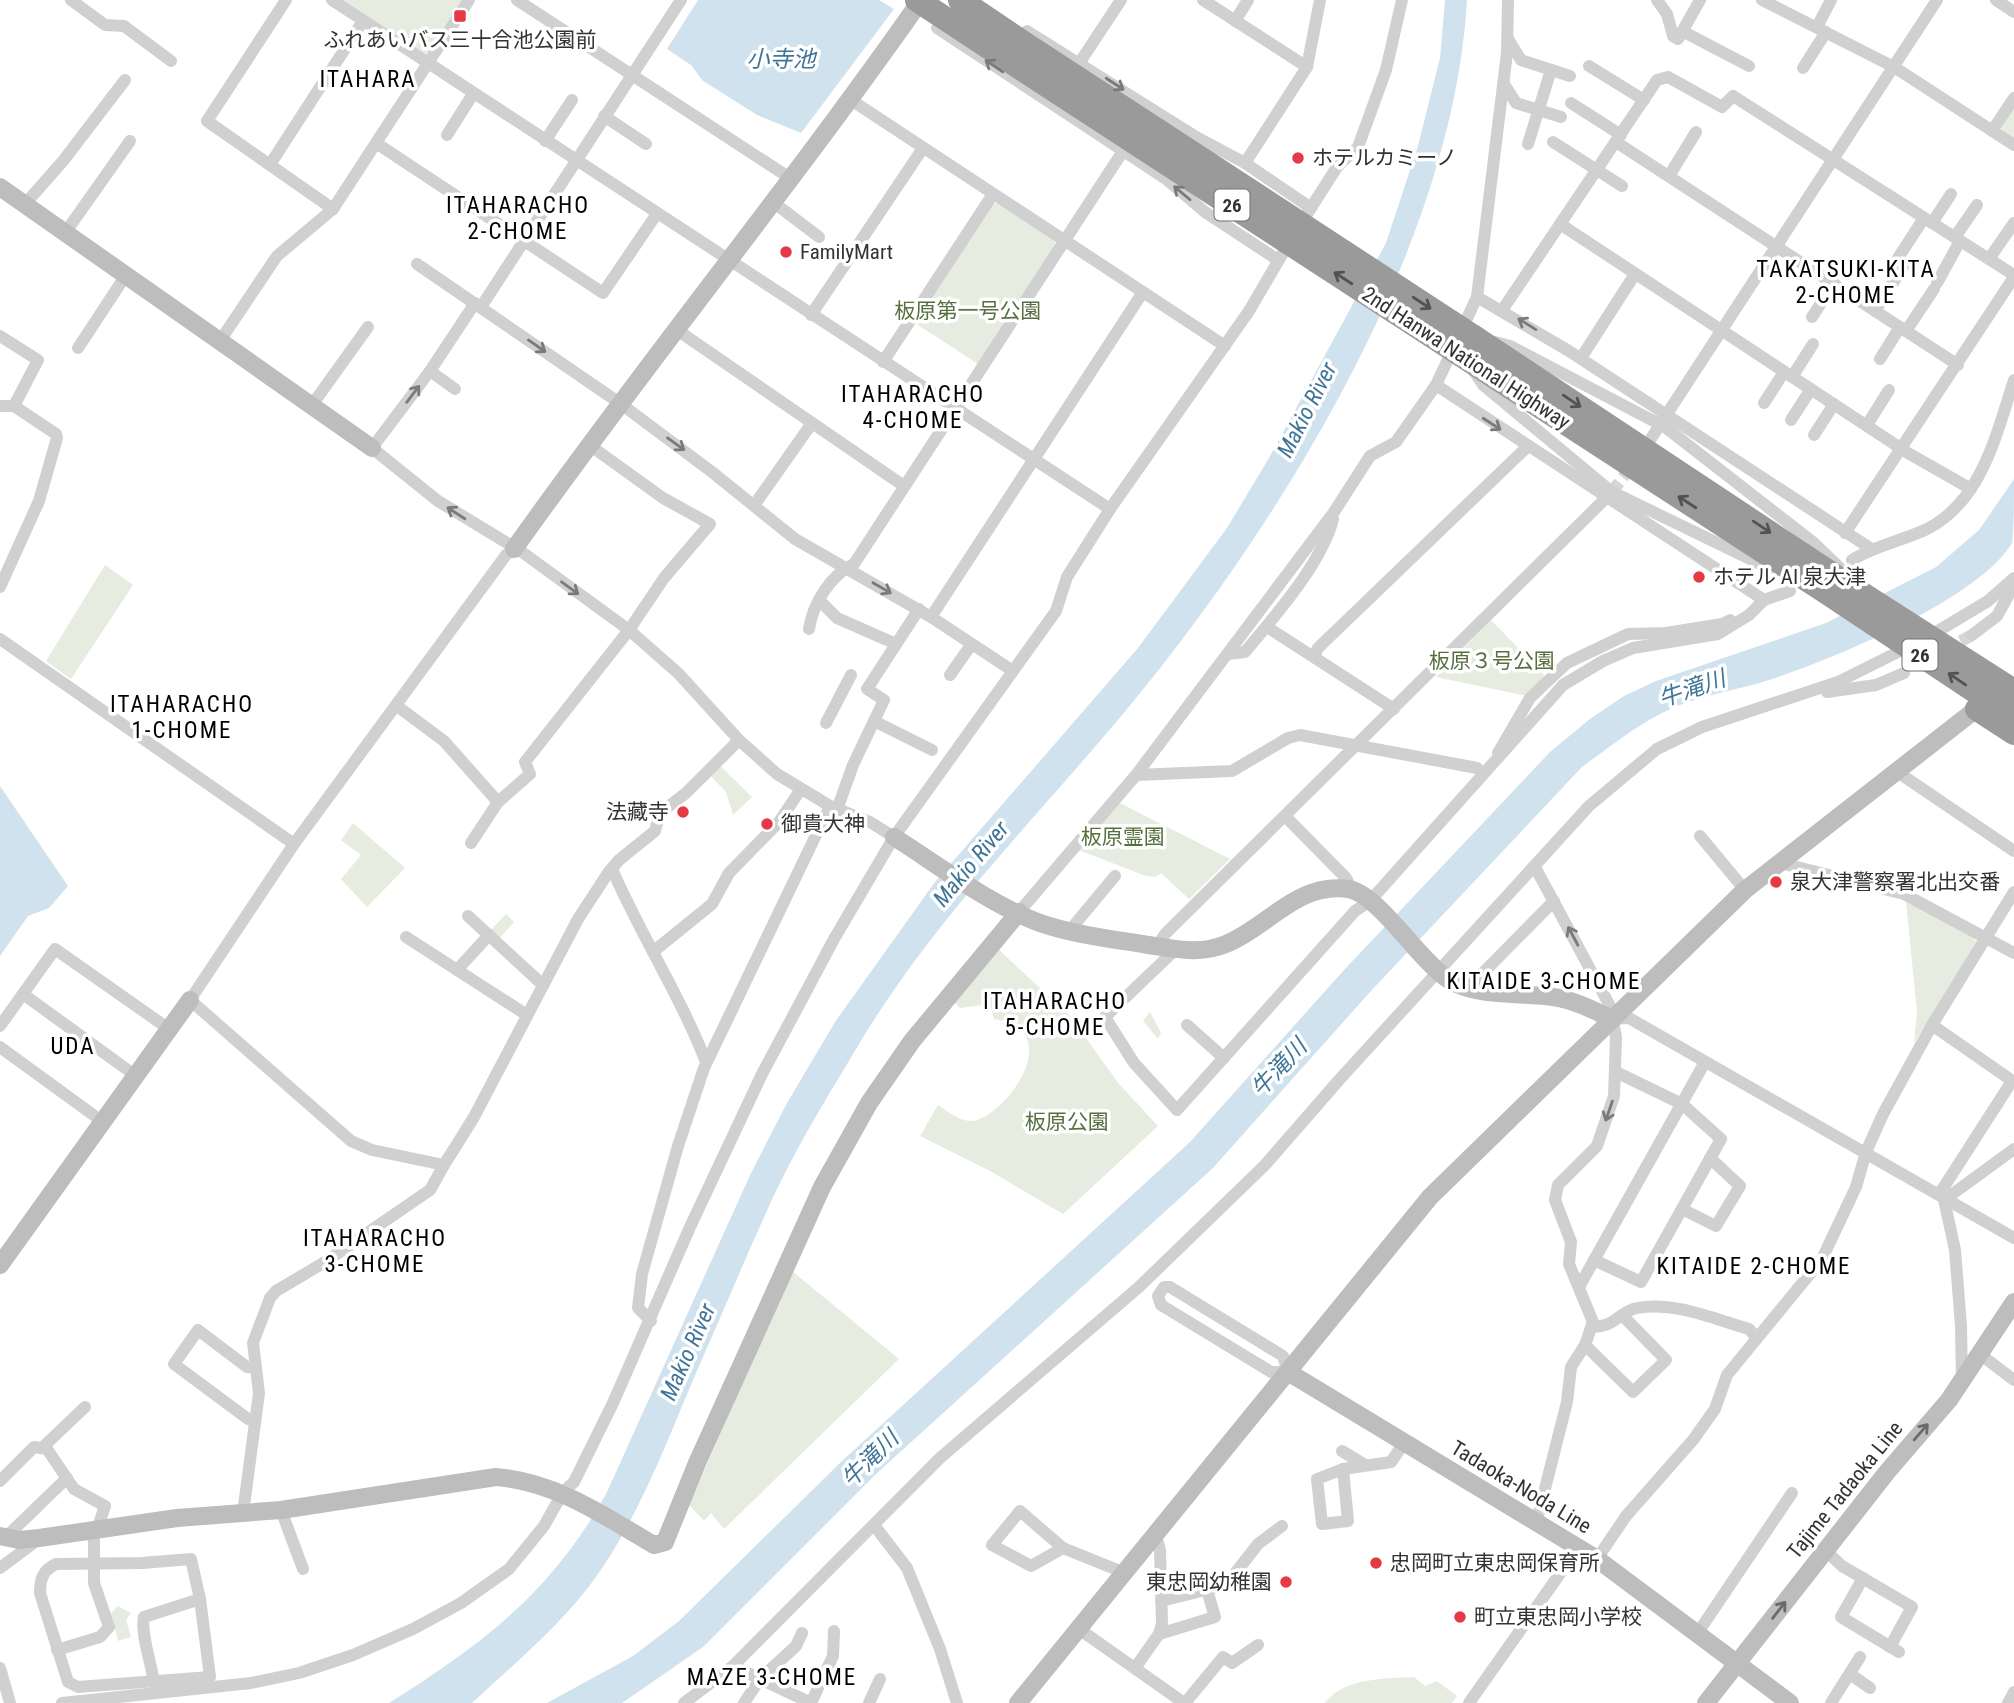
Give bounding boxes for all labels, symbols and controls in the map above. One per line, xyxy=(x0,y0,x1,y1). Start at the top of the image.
marker: ふれあいバス三十合池公園前 xyxy=(452,8,468,24)
place label: ふれあいバス三十合池公園前 xyxy=(324,28,597,52)
water label: 小寺池 xyxy=(747,46,818,73)
one-way arrow xyxy=(985,58,1004,73)
district label: ITAHARA xyxy=(320,66,416,93)
one-way arrow xyxy=(1105,77,1124,92)
place label: ホテルカミーノ xyxy=(1312,146,1457,170)
marker: ホテルカミーノ xyxy=(1290,150,1306,166)
one-way arrow xyxy=(1174,185,1192,201)
road number: 26 xyxy=(1214,190,1250,220)
district label: ITAHARACHO 2-CHOME xyxy=(446,192,590,245)
place label: FamilyMart xyxy=(800,240,893,264)
marker: FamilyMart xyxy=(778,244,794,260)
district label: TAKATSUKI-KITA 2-CHOME xyxy=(1756,256,1936,309)
one-way arrow xyxy=(1333,270,1353,284)
street label: 2nd Hanwa National Highway xyxy=(1358,282,1575,434)
one-way arrow xyxy=(1412,295,1431,310)
park label: 板原第一号公園 xyxy=(895,299,1042,323)
one-way arrow xyxy=(1517,317,1537,331)
one-way arrow xyxy=(527,339,546,353)
water label: Makio River xyxy=(1272,357,1343,462)
district label: ITAHARACHO 4-CHOME xyxy=(841,381,985,434)
one-way arrow xyxy=(405,385,420,403)
one-way arrow xyxy=(1562,395,1582,409)
one-way arrow xyxy=(1482,417,1501,432)
one-way arrow xyxy=(666,437,685,452)
one-way arrow xyxy=(1677,495,1697,509)
one-way arrow xyxy=(447,505,466,520)
one-way arrow xyxy=(1752,520,1771,534)
place label: ホテル AI 泉大津 xyxy=(1713,565,1866,589)
marker: ホテル AI 泉大津 xyxy=(1691,569,1707,585)
one-way arrow xyxy=(560,580,578,595)
one-way arrow xyxy=(872,581,892,595)
road number: 26 xyxy=(1902,640,1938,670)
park label: 板原３号公園 xyxy=(1429,649,1555,673)
water label: 牛滝川 xyxy=(1655,664,1732,713)
one-way arrow xyxy=(1948,672,1968,686)
district label: ITAHARACHO 1-CHOME xyxy=(110,691,254,744)
place label: 法藏寺 xyxy=(606,800,669,824)
marker: 法藏寺 xyxy=(675,804,691,820)
place label: 御貴大神 xyxy=(781,812,865,836)
water label: Makio River xyxy=(928,815,1015,912)
marker: 御貴大神 xyxy=(759,816,775,832)
park label: 板原霊園 xyxy=(1081,825,1165,849)
place label: 泉大津警察署北出交番 xyxy=(1790,870,2000,894)
marker: 泉大津警察署北出交番 xyxy=(1768,874,1784,890)
one-way arrow xyxy=(1566,926,1579,947)
district label: KITAIDE 3-CHOME xyxy=(1447,968,1641,995)
district label: ITAHARACHO 5-CHOME xyxy=(983,988,1127,1041)
water label: 牛滝川 xyxy=(1246,1031,1314,1102)
district label: UDA xyxy=(50,1033,96,1060)
one-way arrow xyxy=(1602,1099,1614,1121)
park label: 板原公園 xyxy=(1025,1110,1109,1134)
district label: ITAHARACHO 3-CHOME xyxy=(303,1225,447,1278)
district label: KITAIDE 2-CHOME xyxy=(1657,1253,1851,1280)
water label: Makio River xyxy=(655,1298,722,1404)
street label: Tajime Tadaoka Line xyxy=(1782,1416,1908,1563)
water label: 牛滝川 xyxy=(836,1423,906,1493)
one-way arrow xyxy=(1913,1424,1929,1442)
street label: Tadaoka-Noda Line xyxy=(1447,1436,1596,1538)
place label: 忠岡町立東忠岡保育所 xyxy=(1390,1551,1600,1575)
marker: 忠岡町立東忠岡保育所 xyxy=(1368,1555,1384,1571)
place label: 東忠岡幼稚園 xyxy=(1146,1570,1272,1594)
marker: 東忠岡幼稚園 xyxy=(1278,1574,1294,1590)
one-way arrow xyxy=(1771,1601,1786,1619)
place label: 町立東忠岡小学校 xyxy=(1474,1605,1642,1629)
marker: 町立東忠岡小学校 xyxy=(1452,1609,1468,1625)
district label: MAZE 3-CHOME xyxy=(687,1664,857,1691)

